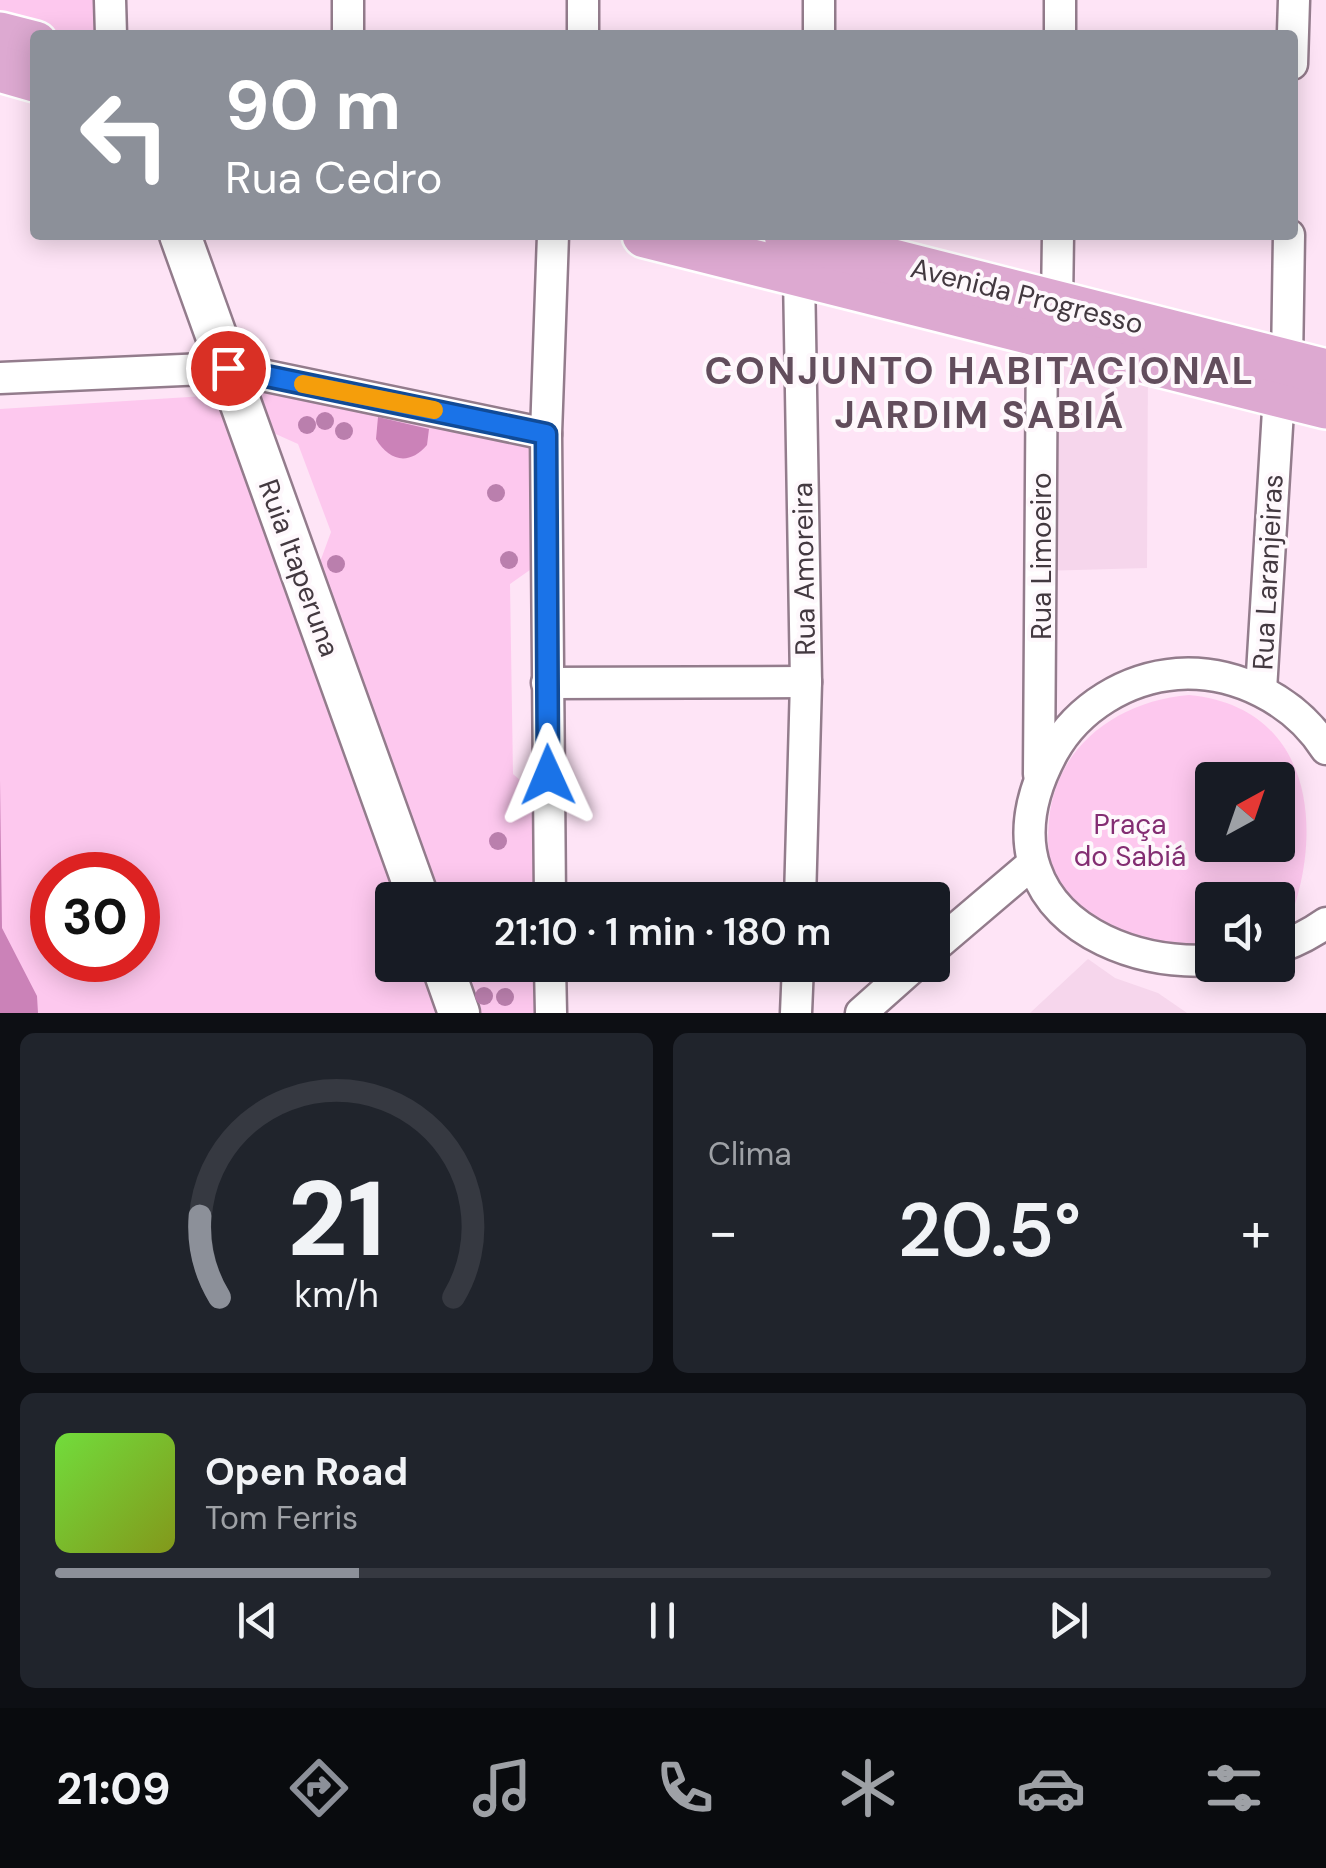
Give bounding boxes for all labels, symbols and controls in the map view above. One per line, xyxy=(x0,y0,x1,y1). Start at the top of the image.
text: 90 m xyxy=(225,60,401,151)
icon: left xyxy=(60,70,190,200)
text: Rua Cedro xyxy=(225,148,443,207)
street label: Avenida Progresso xyxy=(907,249,1147,343)
pin xyxy=(186,326,271,411)
icon: arrive xyxy=(201,341,256,396)
district label: CONJUNTO HABITACIONAL JARDIM SABIÁ xyxy=(705,346,1255,440)
street label: Rua Limoeiro xyxy=(1023,472,1060,640)
street label: Rua Laranjeiras xyxy=(1244,473,1292,671)
street label: Ruia Itaperuna xyxy=(250,474,348,662)
street label: Rua Amoreira xyxy=(784,482,824,656)
position arrow xyxy=(496,723,600,827)
north arrow xyxy=(1195,762,1295,862)
map controls xyxy=(1195,762,1295,982)
park label: Praça do Sabiá xyxy=(1074,806,1186,875)
speed limit sign: 30 xyxy=(30,852,160,982)
button: sound xyxy=(1195,882,1295,982)
text: 21:10 · 1 min · 180 m xyxy=(494,907,831,957)
text: Clima xyxy=(708,1133,792,1175)
text: 21 xyxy=(288,1152,385,1287)
text: 20.5° xyxy=(898,1182,1081,1279)
text: − xyxy=(708,1196,738,1268)
text: + xyxy=(1241,1196,1271,1268)
text: km/h xyxy=(294,1272,379,1318)
text: Open Road xyxy=(205,1447,408,1497)
text: Tom Ferris xyxy=(205,1497,358,1539)
icon: previous xyxy=(230,1593,285,1648)
icon: pause xyxy=(635,1593,690,1648)
icon: next xyxy=(1041,1593,1096,1648)
icon: directions xyxy=(284,1753,354,1823)
icon: music xyxy=(467,1753,537,1823)
icon: phone xyxy=(650,1753,720,1823)
icon: climate xyxy=(833,1753,903,1823)
icon: car xyxy=(1016,1753,1086,1823)
icon: filters xyxy=(1199,1753,1269,1823)
text: 21:09 xyxy=(57,1759,171,1818)

